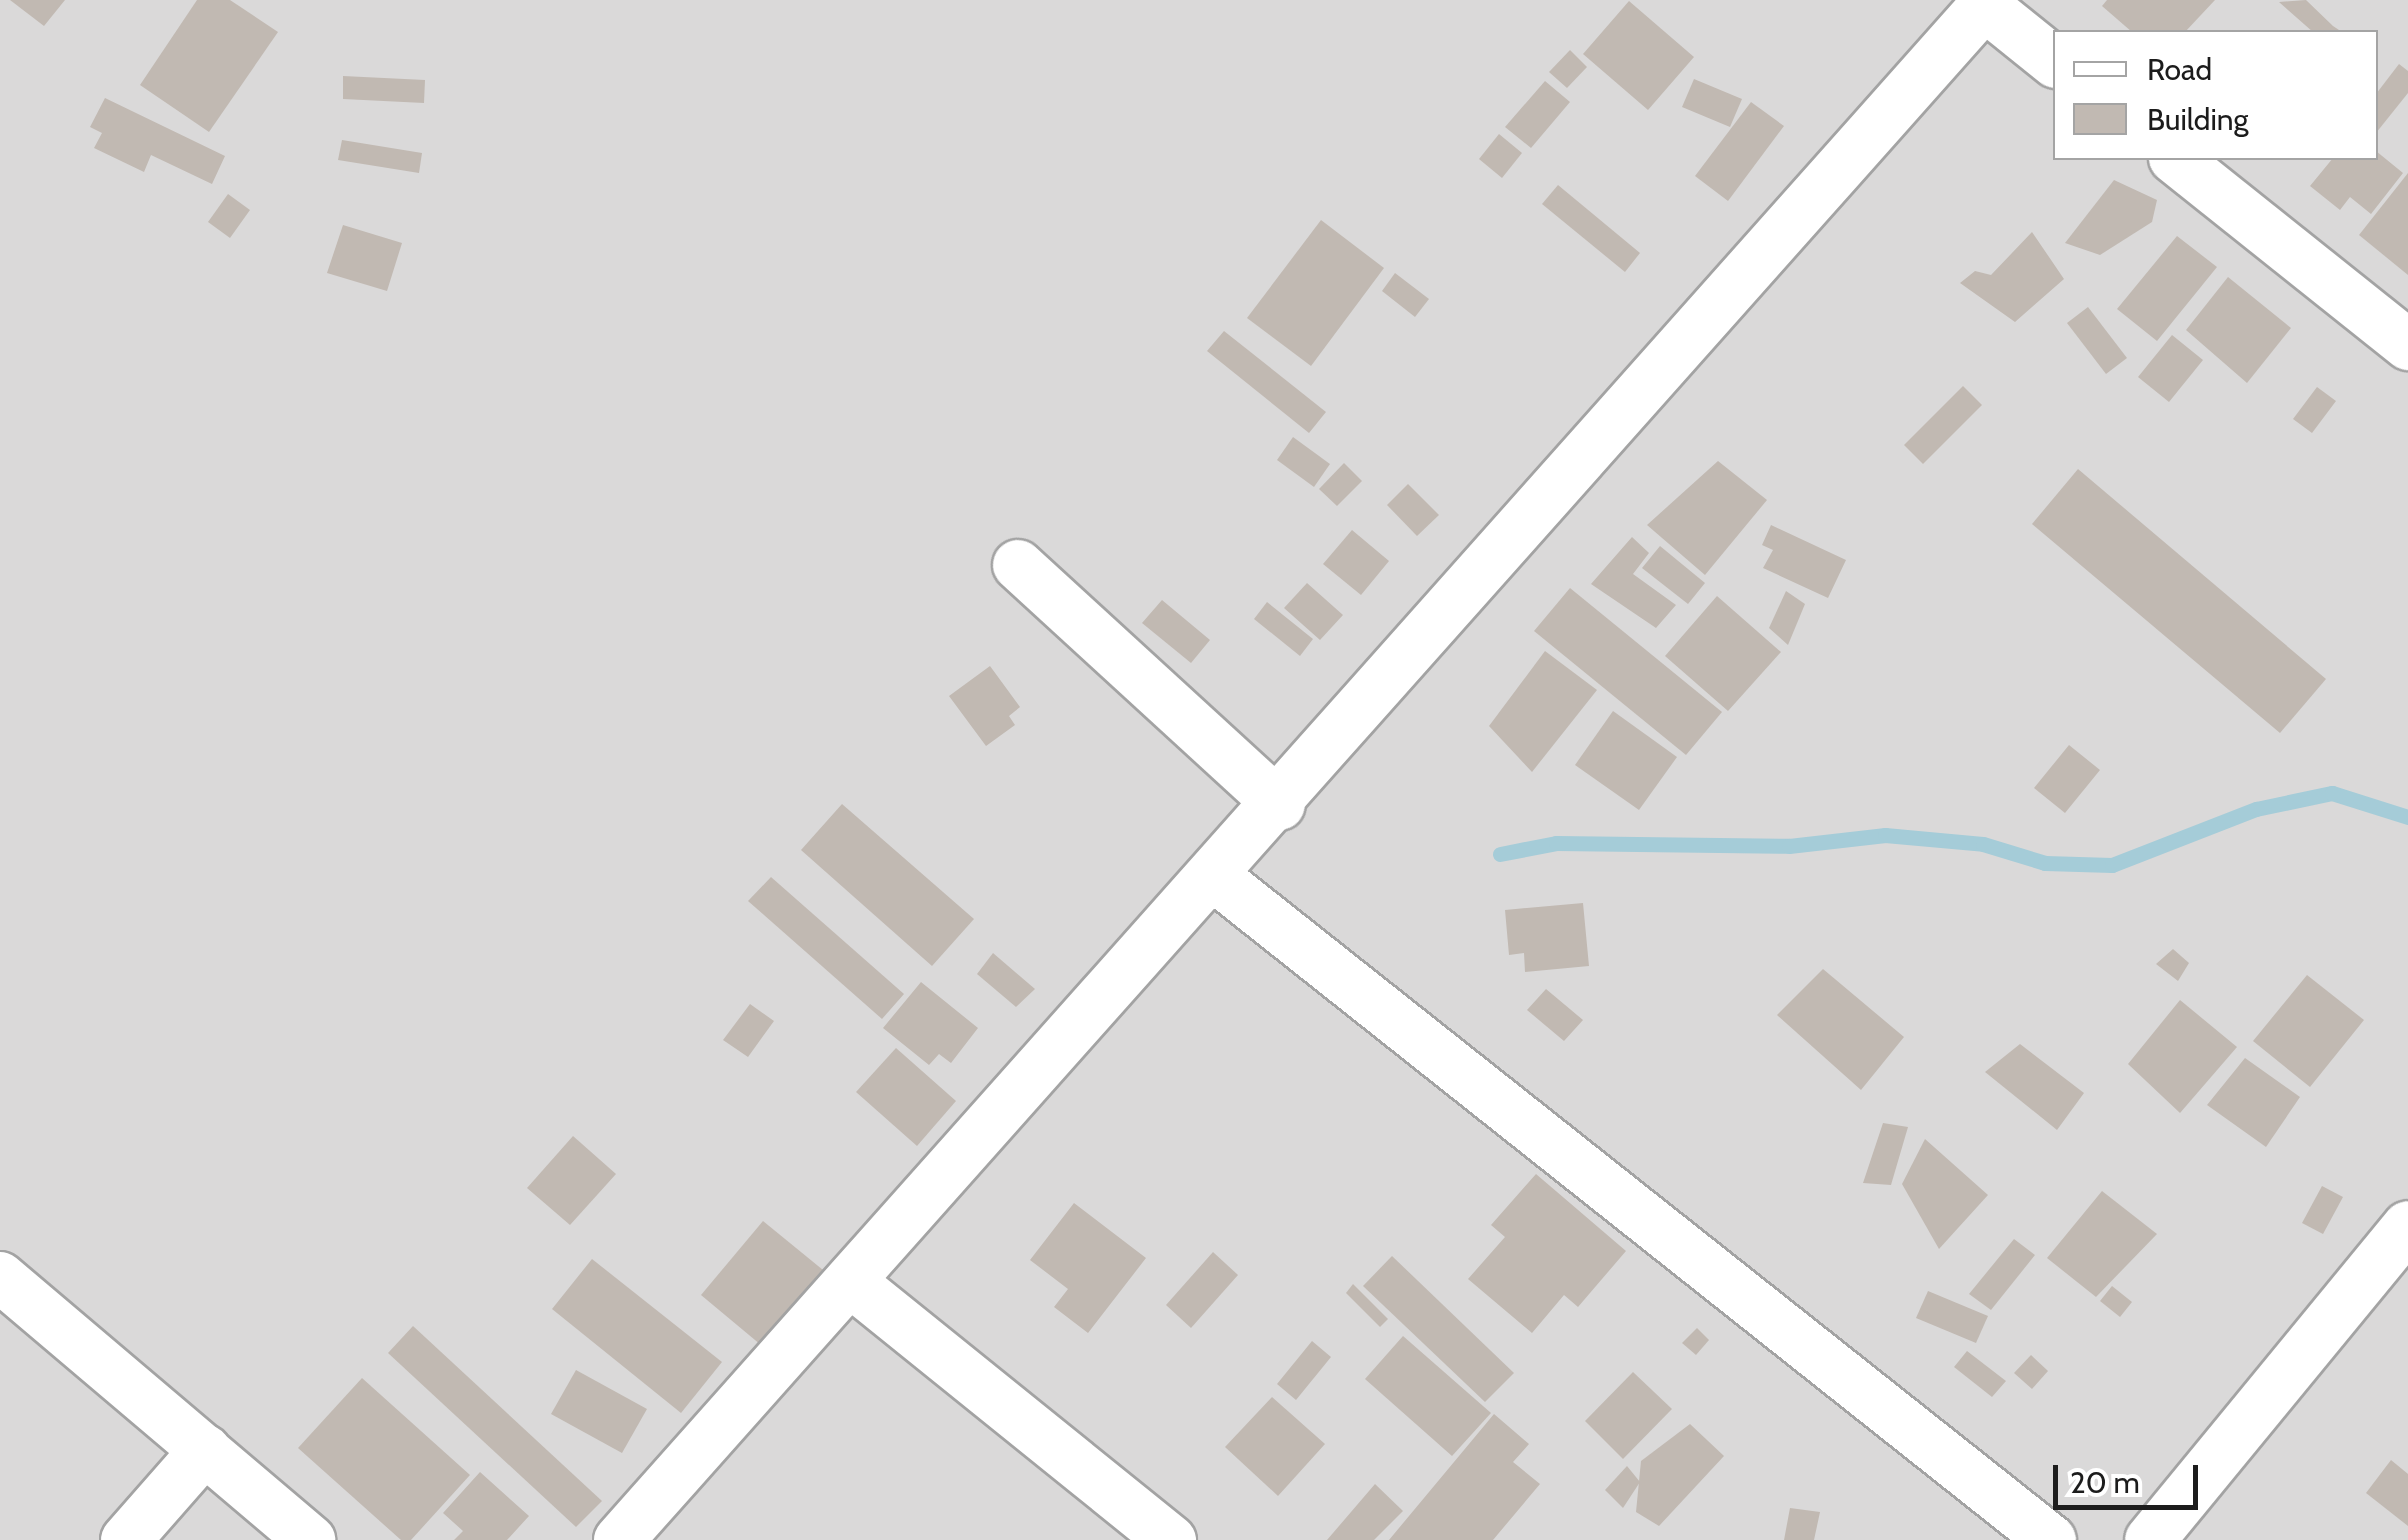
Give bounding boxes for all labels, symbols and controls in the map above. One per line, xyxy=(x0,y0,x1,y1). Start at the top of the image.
legend xyxy=(2053,30,2378,160)
text: Road xyxy=(2147,51,2212,88)
text: Building xyxy=(2147,101,2249,138)
scale bar xyxy=(2058,1445,2203,1507)
text: 20 m xyxy=(2070,1464,2140,1501)

